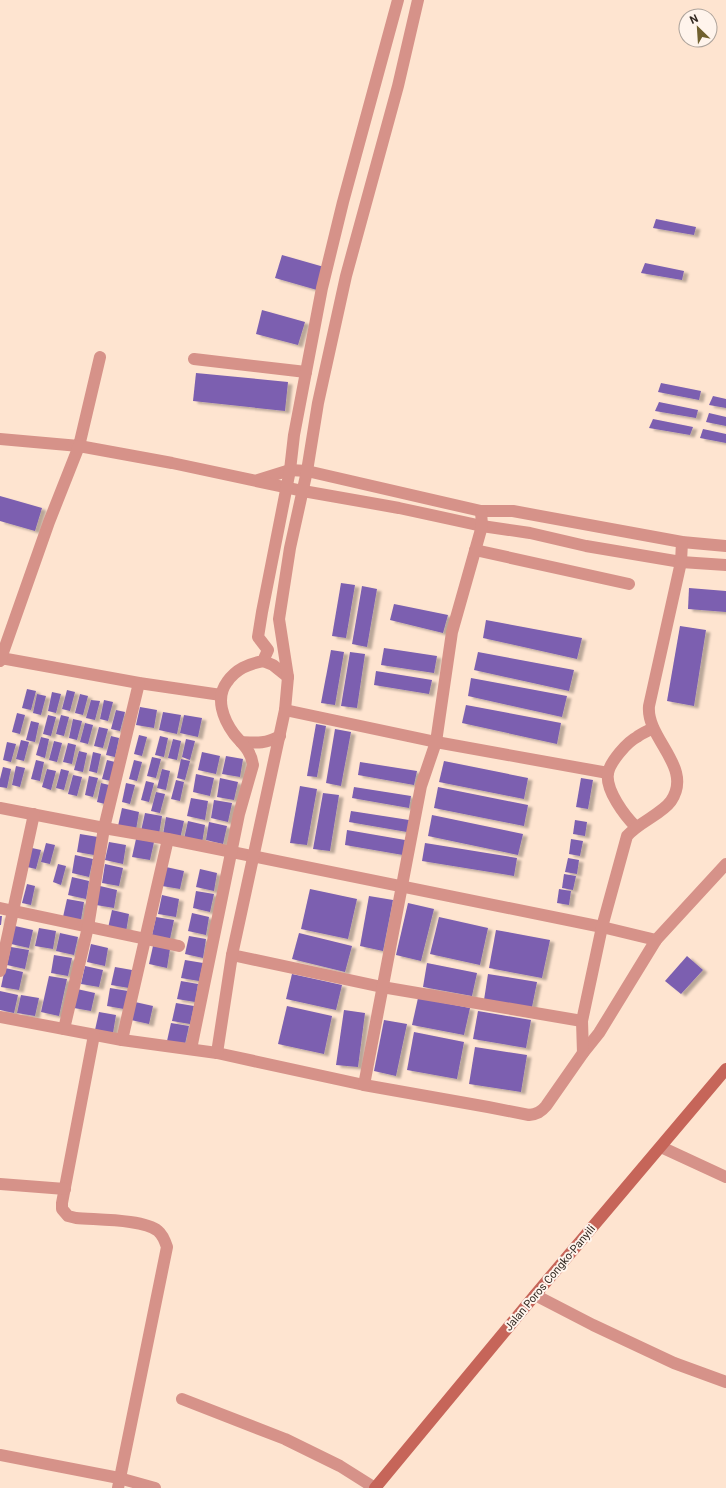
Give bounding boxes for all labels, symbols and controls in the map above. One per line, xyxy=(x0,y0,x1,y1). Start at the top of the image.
north arrow xyxy=(678,8,718,48)
text: N xyxy=(688,12,700,27)
street label: Jalan Poros Congko-Panyili xyxy=(502,1223,598,1333)

